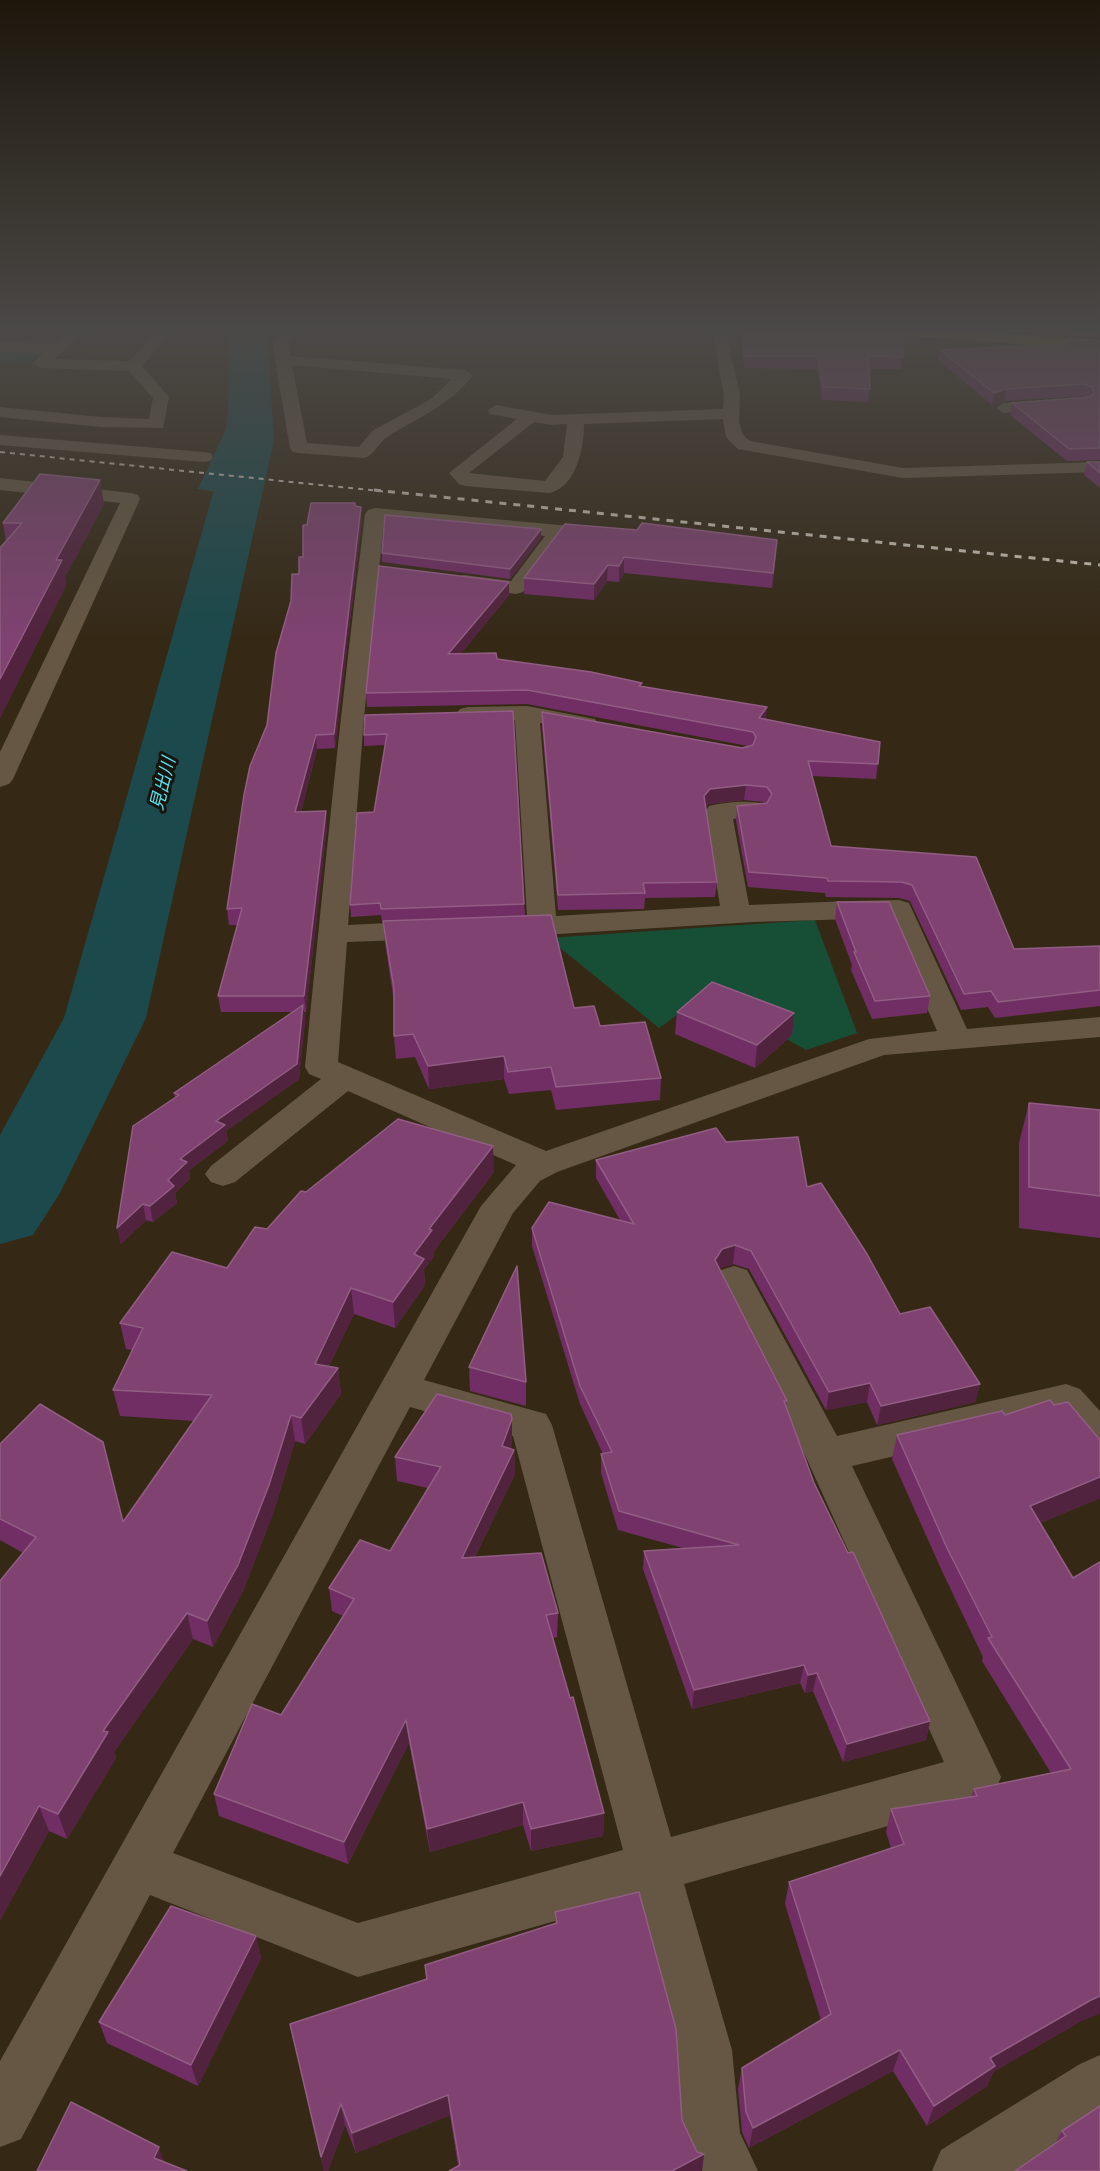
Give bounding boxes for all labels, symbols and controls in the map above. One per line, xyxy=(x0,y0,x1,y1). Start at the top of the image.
water label: 見出川 xyxy=(147,755,181,813)

